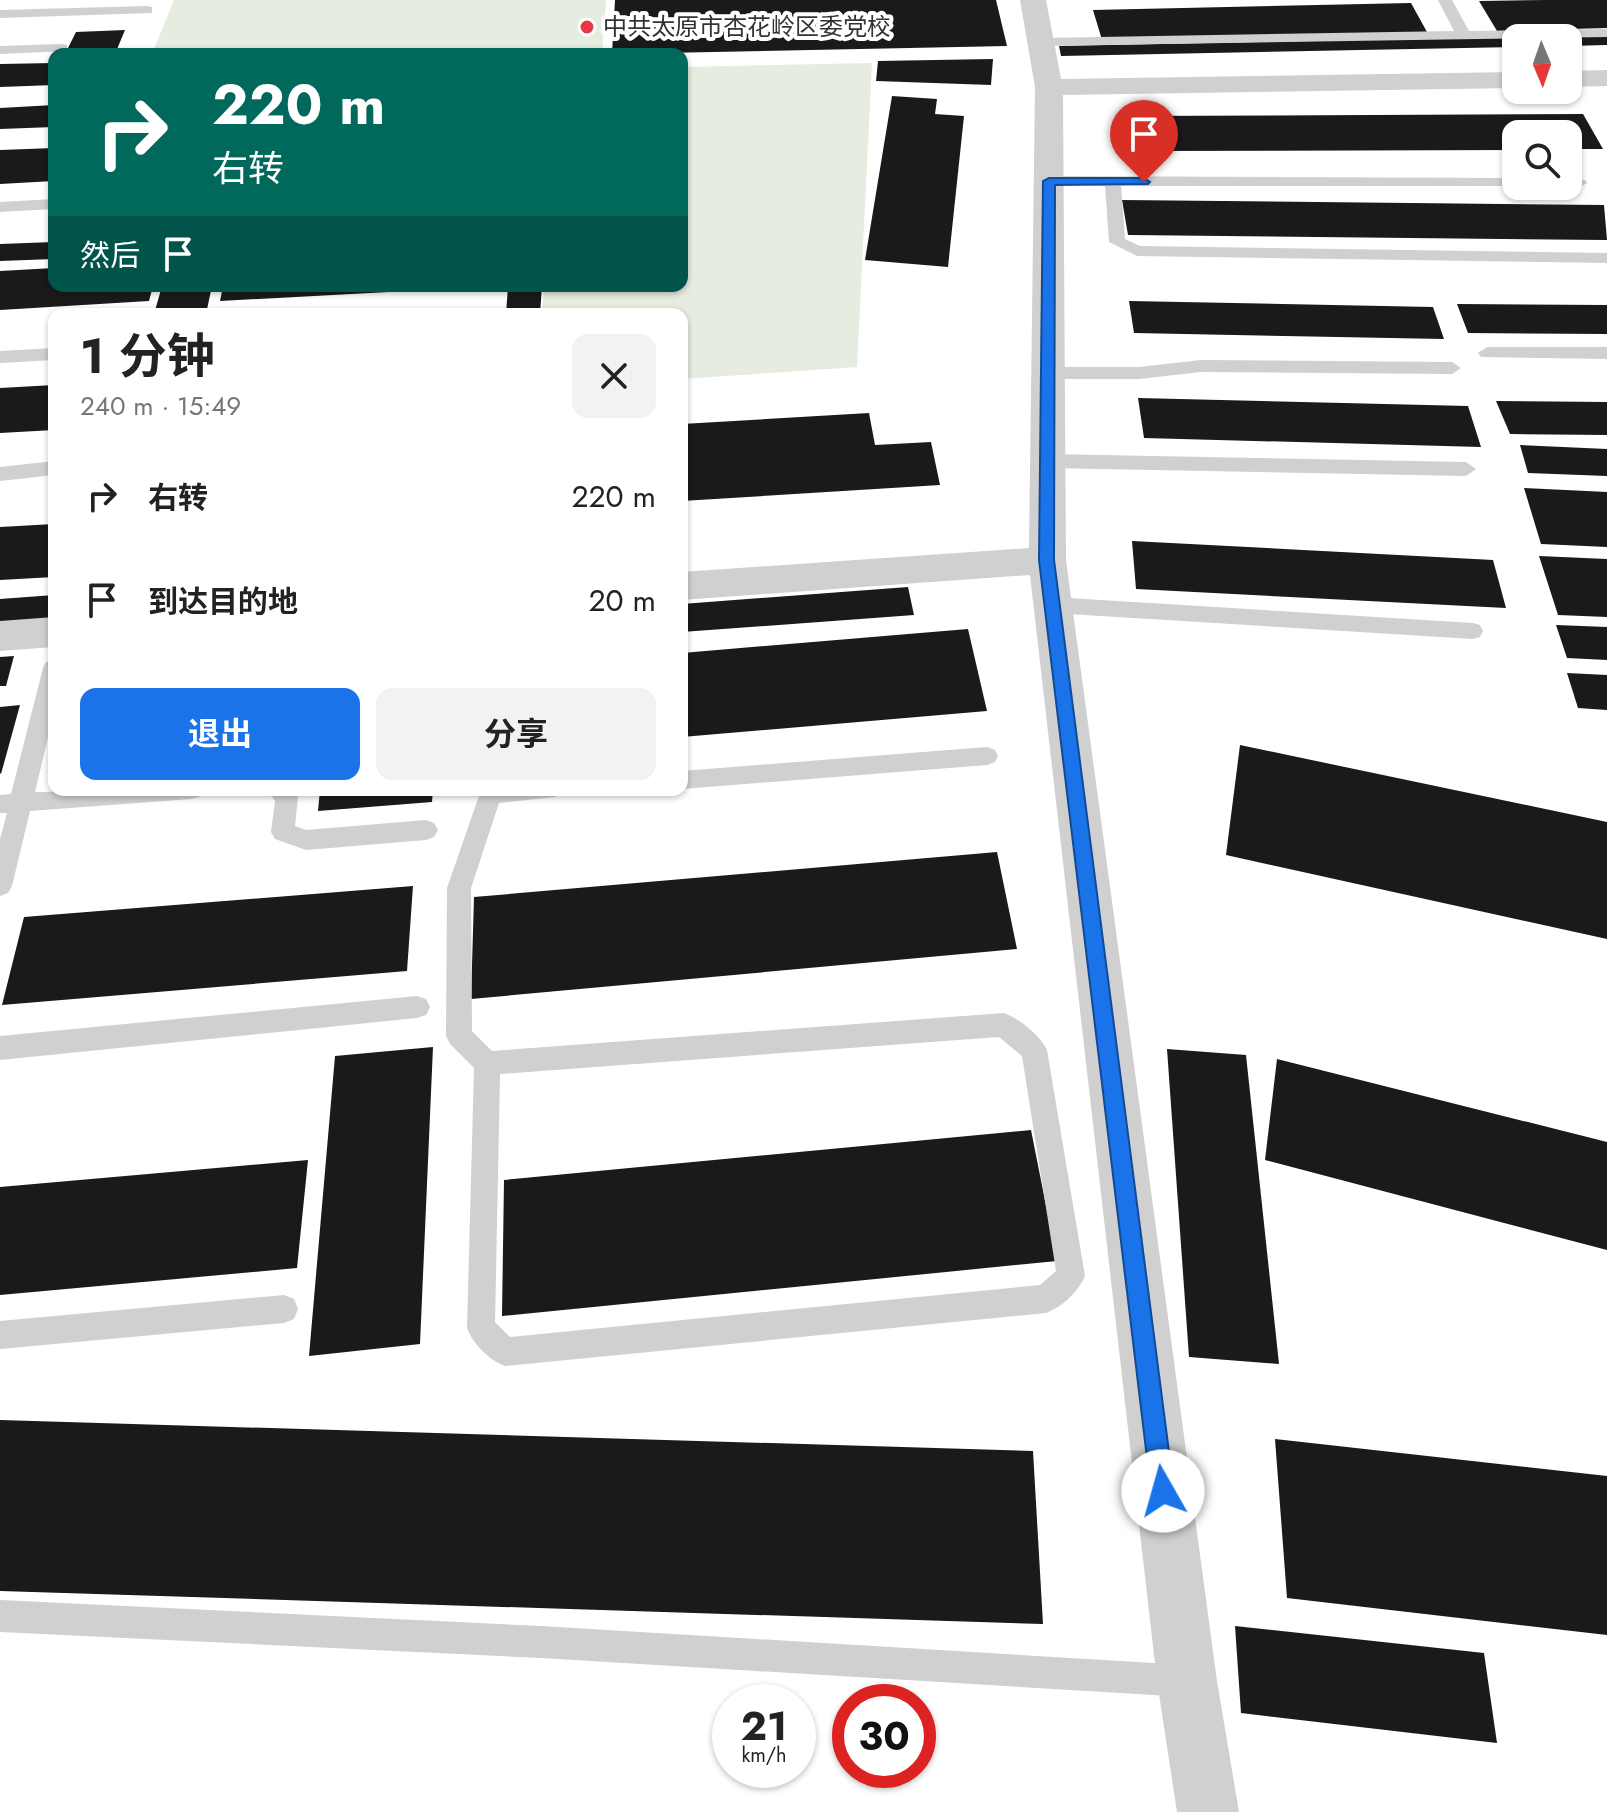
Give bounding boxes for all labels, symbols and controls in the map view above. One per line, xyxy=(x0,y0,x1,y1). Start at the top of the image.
place label: 中共太原市杏花岭区委党校 xyxy=(603,9,891,44)
marker: 中共太原市杏花岭区委党校 xyxy=(578,18,596,36)
north arrow xyxy=(1502,24,1582,104)
map controls xyxy=(1502,24,1582,200)
text: 220 m xyxy=(212,64,385,145)
icon: right xyxy=(80,80,184,184)
pin xyxy=(1110,100,1178,182)
icon: arrive xyxy=(1122,112,1166,156)
button: search xyxy=(1502,120,1582,200)
text: 右转 xyxy=(212,142,284,194)
icon: arrive xyxy=(156,232,200,276)
text: 然后 xyxy=(80,234,140,277)
text: 1 分钟 xyxy=(80,322,215,391)
button: close xyxy=(572,334,656,418)
text: 240 m · 15:49 xyxy=(80,387,241,425)
icon: right xyxy=(80,474,124,518)
text: 220 m xyxy=(571,475,656,518)
text: 右转 xyxy=(148,476,208,519)
icon: arrive xyxy=(80,578,124,622)
text: 20 m xyxy=(589,579,656,622)
text: 到达目的地 xyxy=(148,580,298,623)
button: 退出 xyxy=(80,688,360,780)
button: 分享 xyxy=(376,688,656,780)
position arrow xyxy=(1121,1449,1205,1533)
speed limit sign: 30 xyxy=(832,1684,936,1788)
text: 21 xyxy=(741,1697,787,1755)
text: km/h xyxy=(741,1741,787,1770)

